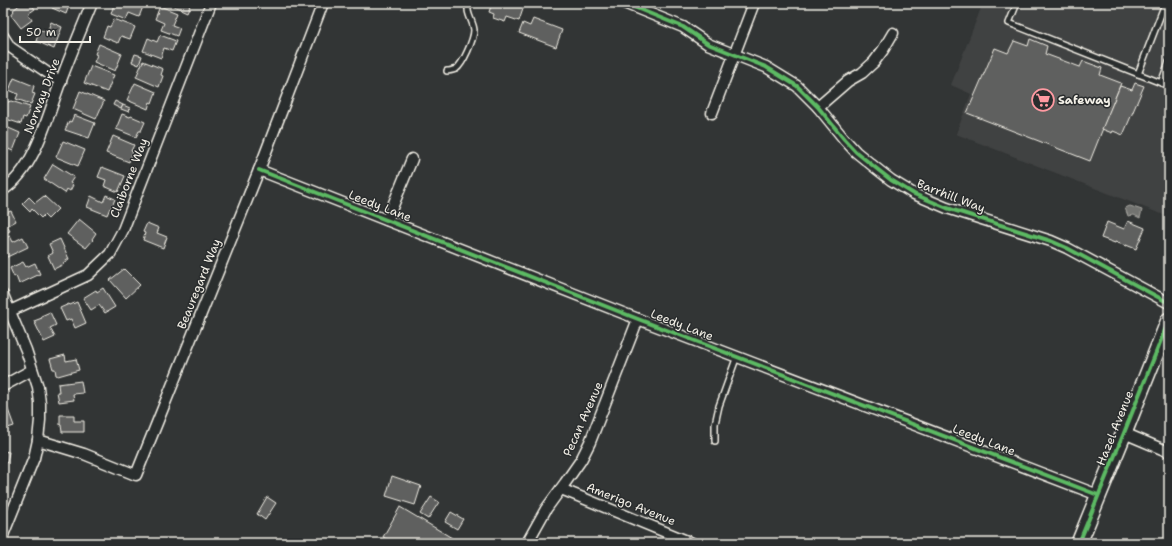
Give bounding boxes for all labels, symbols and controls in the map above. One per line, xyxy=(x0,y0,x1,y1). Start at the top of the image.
scale bar xyxy=(20,18,90,44)
text: 50 m xyxy=(26,24,56,40)
street label: Norway Drive xyxy=(20,56,64,136)
supermarket icon: Safeway xyxy=(1030,87,1056,113)
place label: Safeway xyxy=(1058,92,1111,108)
street label: Claiborne Way xyxy=(106,136,152,220)
street label: Barrhill Way xyxy=(915,176,988,216)
street label: Leedy Lane xyxy=(346,187,414,225)
street label: Beauregard Way xyxy=(174,236,224,332)
street label: Leedy Lane xyxy=(648,306,716,344)
street label: Pecan Avenue xyxy=(559,379,607,459)
street label: Hazel Avenue xyxy=(1093,388,1137,468)
street label: Leedy Lane xyxy=(950,421,1018,459)
street label: Amerigo Avenue xyxy=(584,479,678,529)

